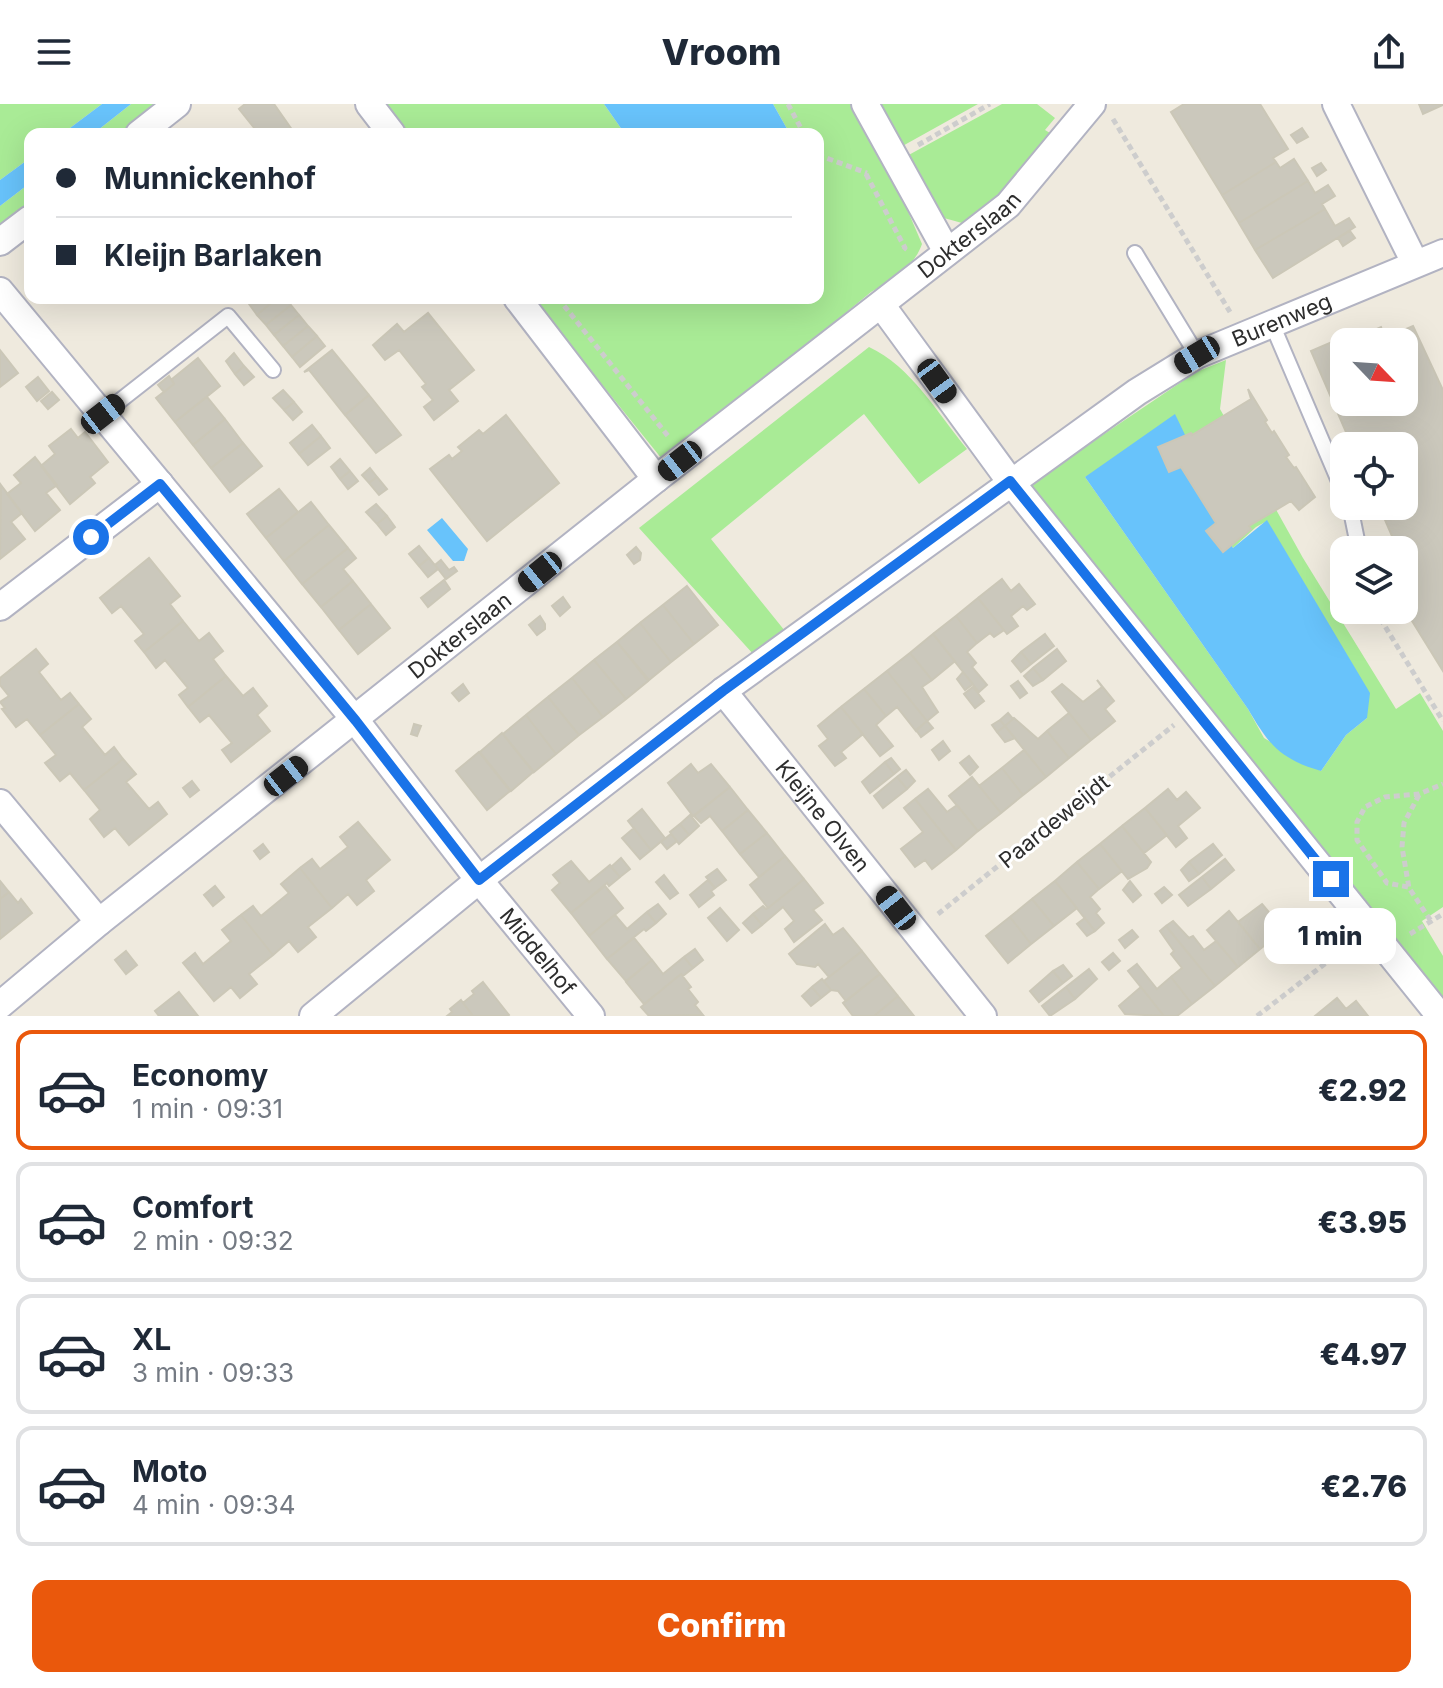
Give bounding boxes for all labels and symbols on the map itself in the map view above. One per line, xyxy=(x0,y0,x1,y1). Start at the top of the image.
street label: Dokterslaan xyxy=(912,187,1026,283)
street label: Burenweg xyxy=(1228,288,1335,352)
north arrow xyxy=(1330,328,1418,416)
car xyxy=(1170,332,1224,378)
car xyxy=(913,355,961,407)
car xyxy=(77,390,129,438)
car xyxy=(654,437,706,485)
route start xyxy=(73,519,109,555)
car xyxy=(514,548,566,596)
street label: Dokterslaan xyxy=(403,586,516,684)
car xyxy=(260,752,312,800)
street label: Kleijne Olven xyxy=(770,755,875,877)
street label: Paardeweijdt xyxy=(993,769,1115,873)
route end xyxy=(1313,861,1349,897)
car xyxy=(872,882,920,934)
street label: Middelhof xyxy=(495,903,581,1000)
callout: 1 min xyxy=(1265,907,1397,963)

